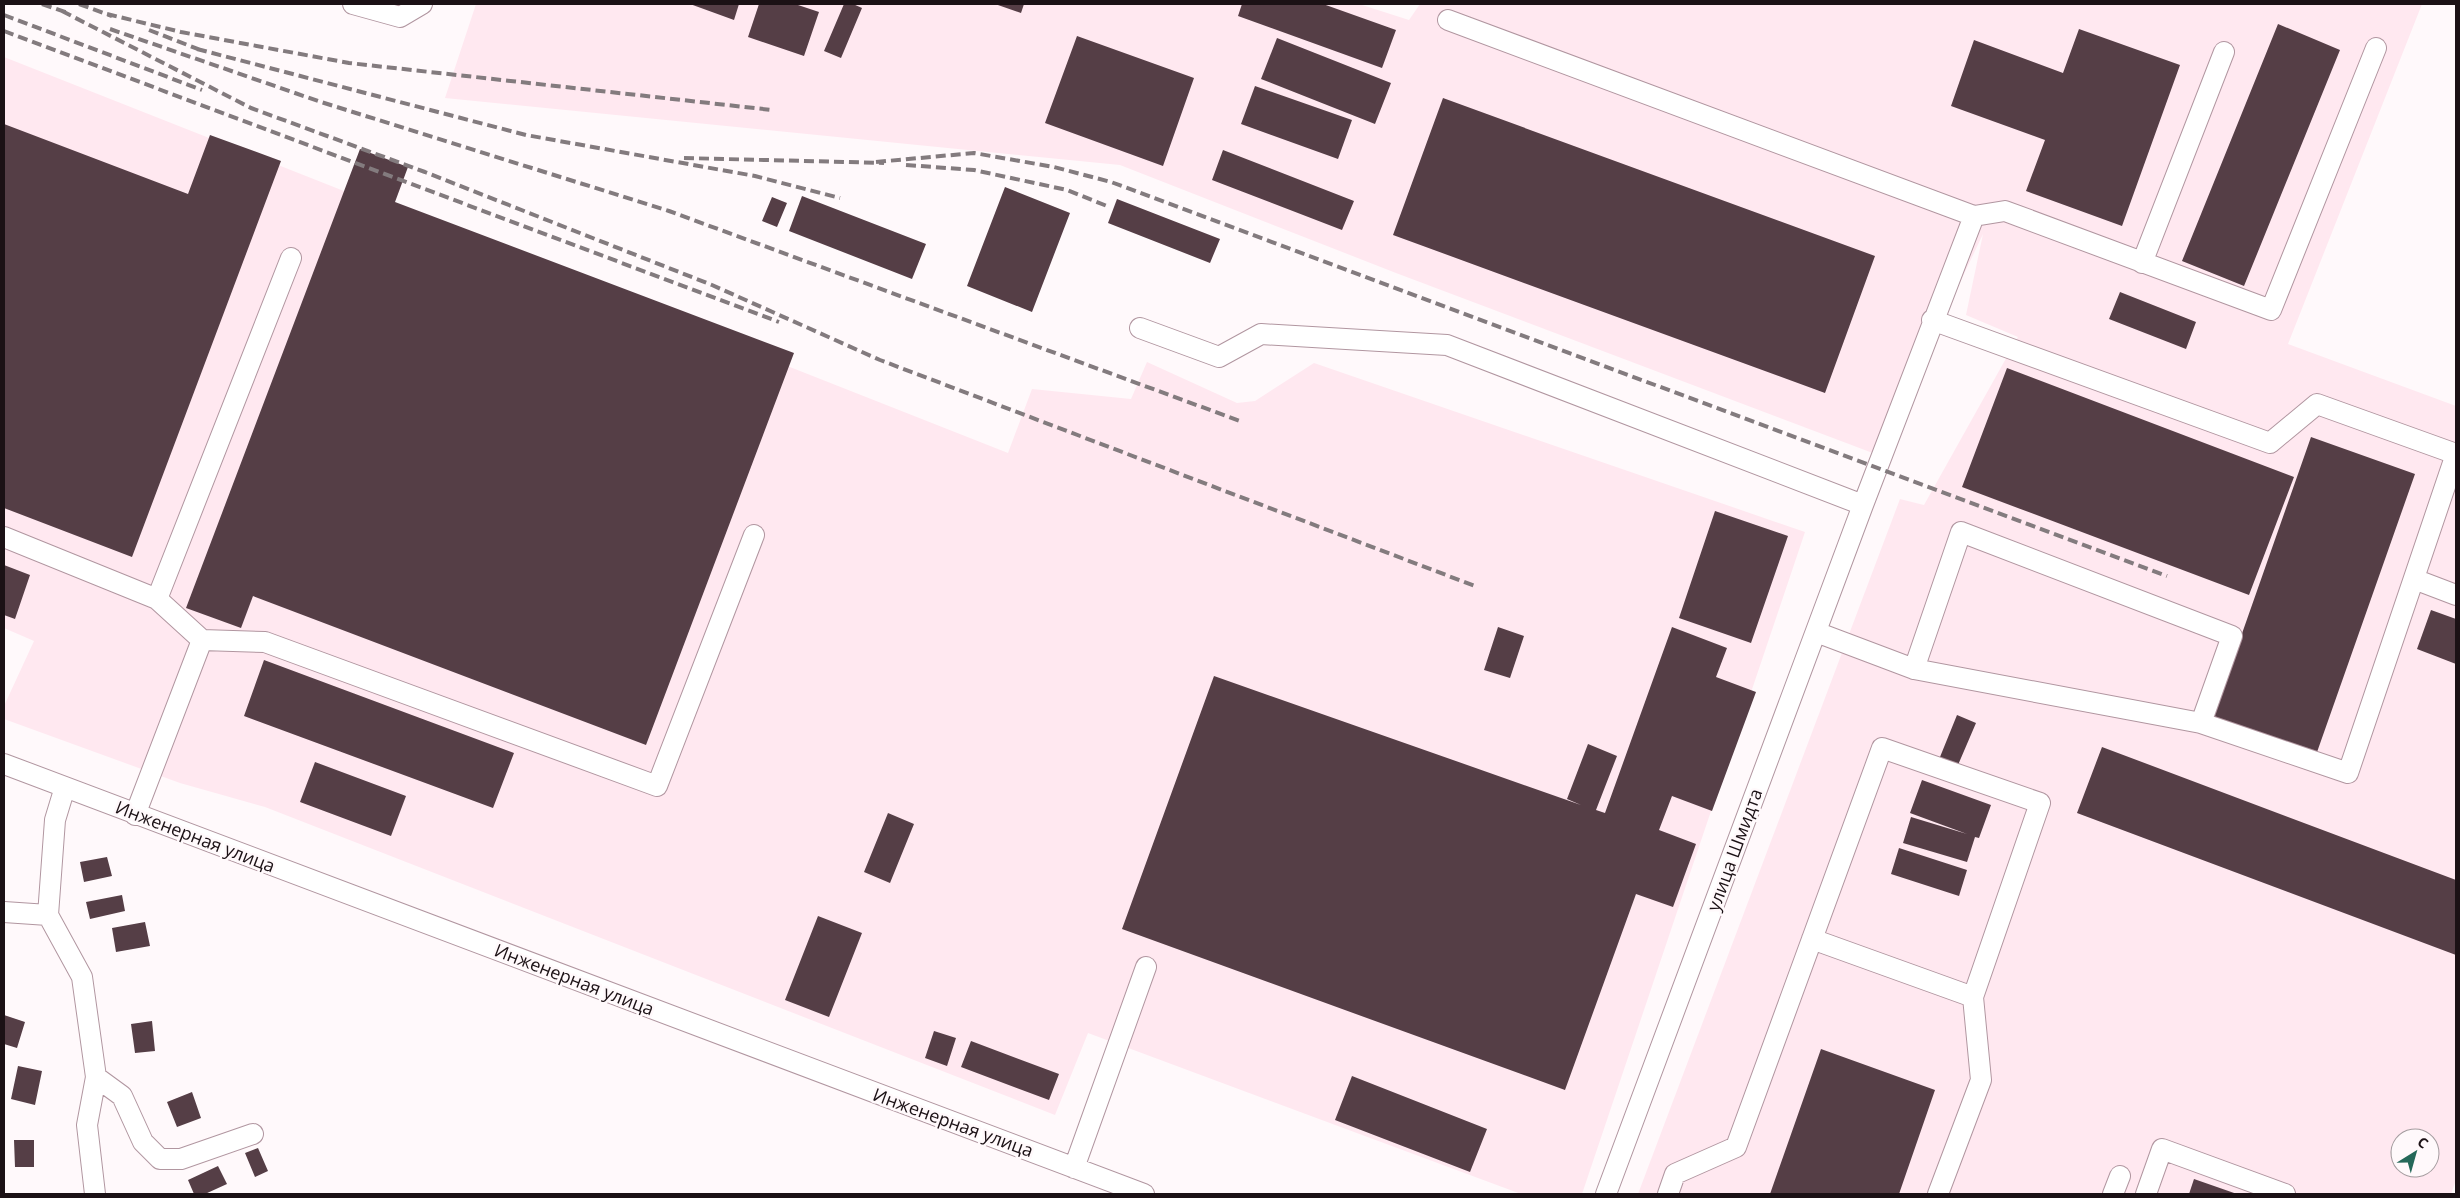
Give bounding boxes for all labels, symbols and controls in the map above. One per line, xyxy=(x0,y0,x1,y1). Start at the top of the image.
street label: улица Шмидта xyxy=(1701,785,1767,914)
street label: Инженерная улица xyxy=(112,795,279,878)
street label: Инженерная улица xyxy=(491,938,658,1021)
street label: Инженерная улица xyxy=(870,1082,1037,1162)
north arrow xyxy=(2390,1128,2440,1178)
text: С xyxy=(2414,1132,2432,1153)

